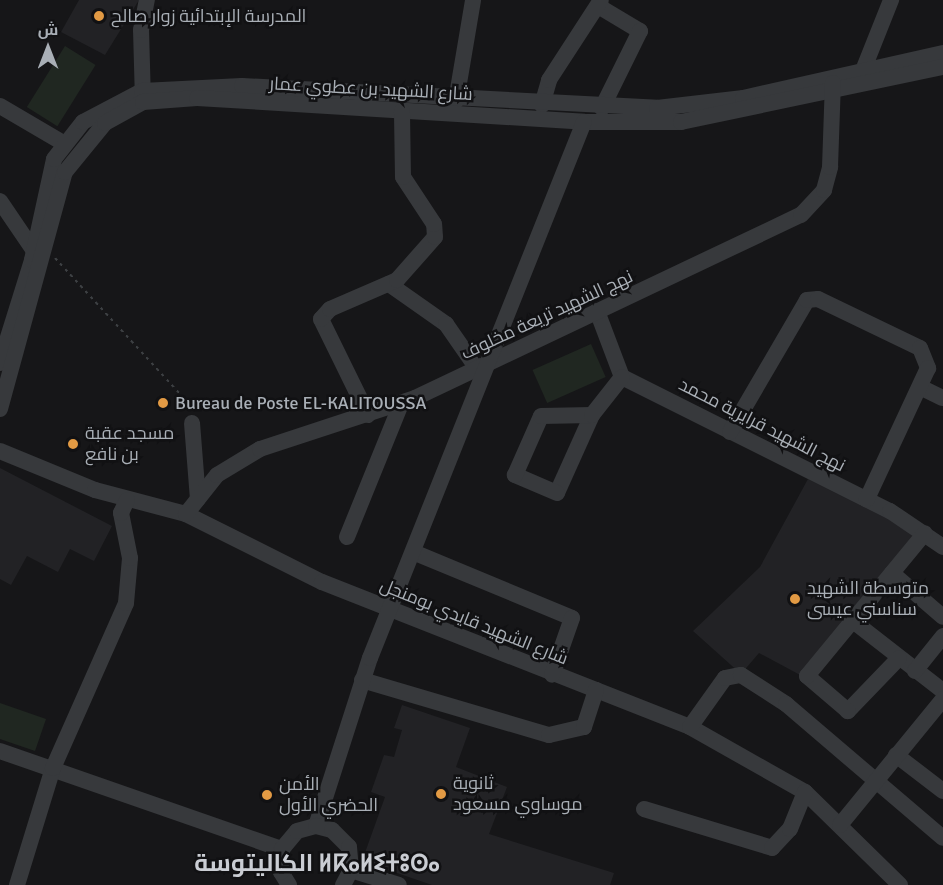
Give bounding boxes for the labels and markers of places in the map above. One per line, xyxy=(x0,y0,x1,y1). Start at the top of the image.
place label: المدرسة الإبتدائية زوار صالح xyxy=(111,5,306,27)
marker: المدرسة الإبتدائية زوار صالح xyxy=(92,9,106,23)
place label: Bureau de Poste EL-KALITOUSSA xyxy=(175,392,427,414)
marker: Bureau de Poste EL-KALITOUSSA xyxy=(156,396,170,410)
place label: مسجد عقبة بن نافع xyxy=(85,423,174,466)
marker: مسجد عقبة بن نافع xyxy=(66,437,80,451)
place label: متوسطة الشهيد سناسني عيسى xyxy=(807,578,929,620)
marker: متوسطة الشهيد سناسني عيسى xyxy=(788,592,802,606)
place label: ثانوية موساوي مسعود xyxy=(453,773,583,816)
place label: الأمن الحضري الأول xyxy=(279,774,378,816)
marker: ثانوية موساوي مسعود xyxy=(434,787,448,801)
marker: الأمن الحضري الأول xyxy=(260,788,274,802)

